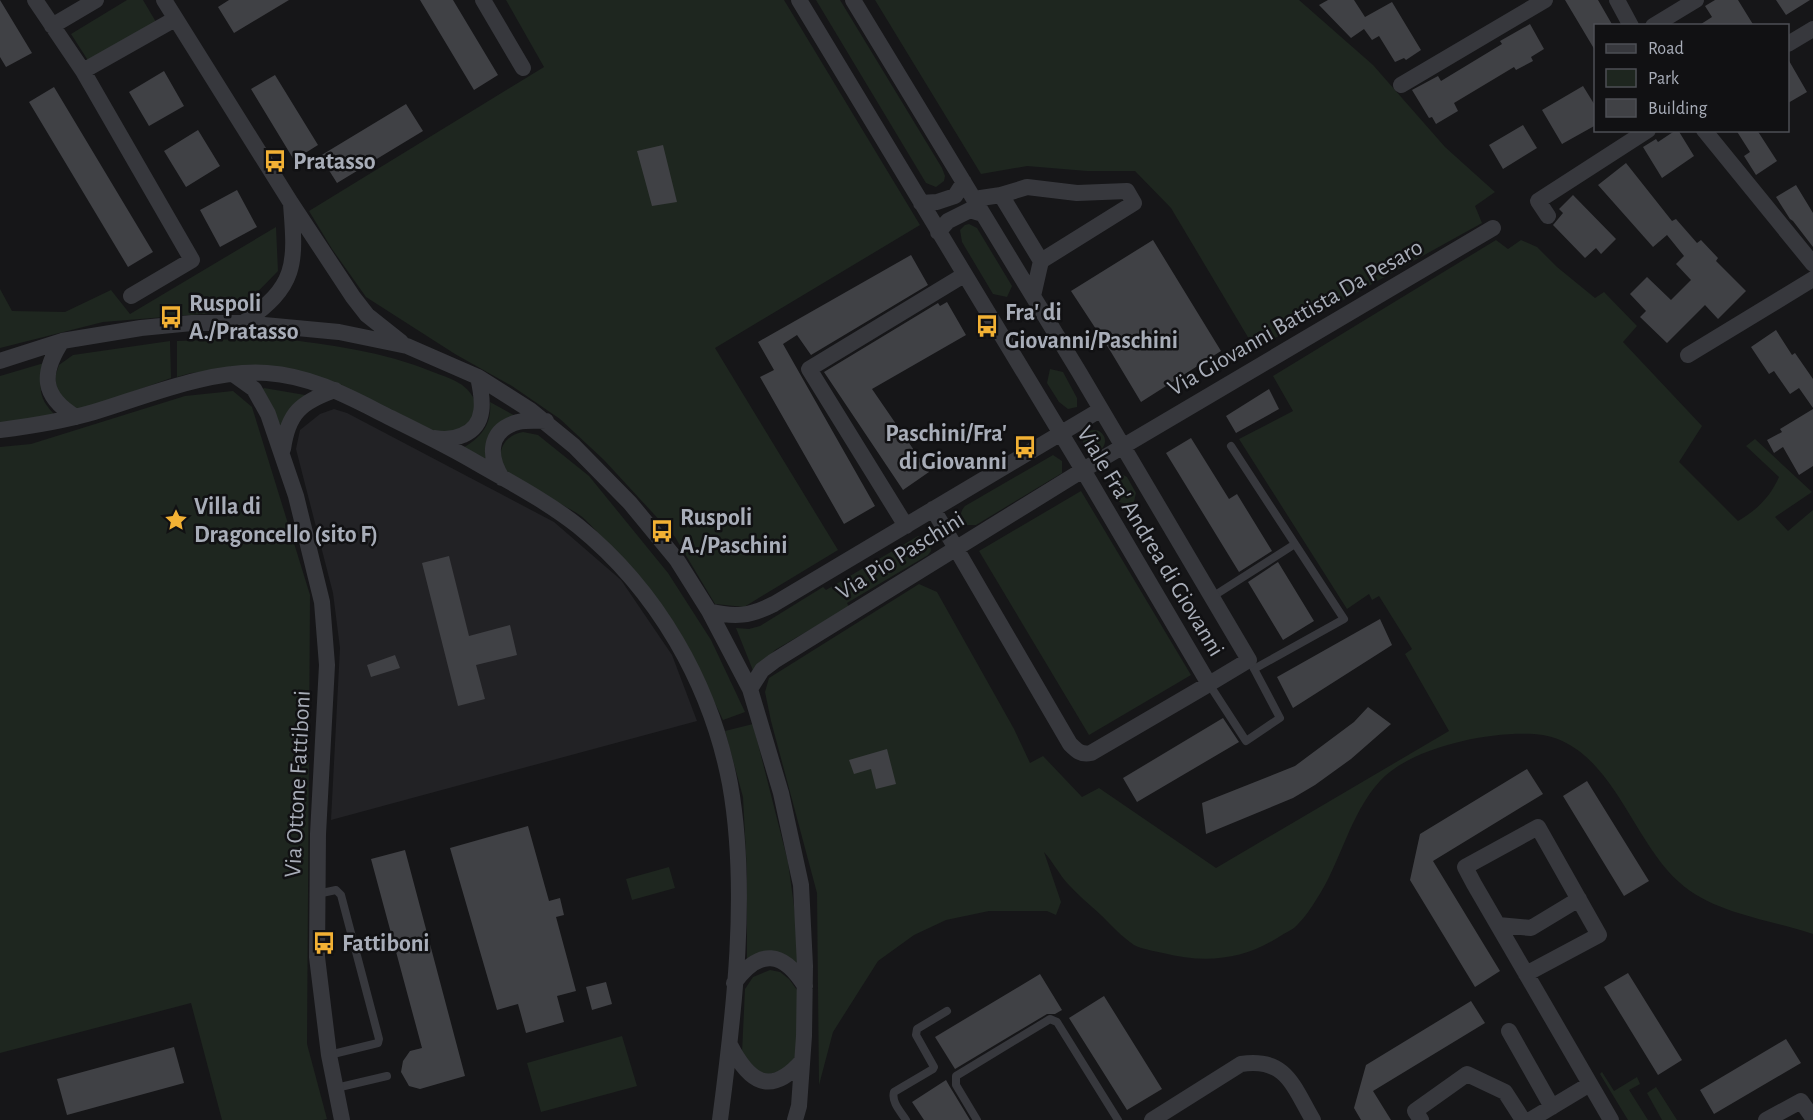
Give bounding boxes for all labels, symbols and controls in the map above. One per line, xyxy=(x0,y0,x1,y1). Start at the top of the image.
legend xyxy=(1594,24,1789,132)
text: Road xyxy=(1648,40,1684,58)
text: Park xyxy=(1648,70,1680,88)
text: Building xyxy=(1648,100,1708,118)
bus stop icon: Pratasso xyxy=(262,148,288,174)
place label: Pratasso xyxy=(293,150,376,174)
street label: Via Giovanni Battista Da Pesaro xyxy=(1164,235,1427,401)
place label: Ruspoli A./Pratasso xyxy=(189,292,299,344)
place label: Fra' di Giovanni/Paschini xyxy=(1005,301,1178,353)
bus stop icon: Ruspoli A./Pratasso xyxy=(158,304,184,330)
bus stop icon: Fra' di Giovanni/Paschini xyxy=(974,313,1000,339)
place label: Paschini/Fra' di Giovanni xyxy=(885,422,1007,474)
street label: Viale Fra' Andrea di Giovanni xyxy=(1072,422,1228,661)
bus stop icon: Paschini/Fra' di Giovanni xyxy=(1012,434,1038,460)
place label: Villa di Dragoncello (sito F) xyxy=(194,495,378,547)
place label: Ruspoli A./Paschini xyxy=(680,506,787,558)
place icon: Villa di Dragoncello (sito F) xyxy=(163,507,189,533)
street label: Via Pio Paschini xyxy=(832,507,969,605)
bus stop icon: Ruspoli A./Paschini xyxy=(649,518,675,544)
street label: Via Ottone Fattiboni xyxy=(281,690,315,878)
bus stop icon: Fattiboni xyxy=(311,930,337,956)
place label: Fattiboni xyxy=(342,932,430,956)

